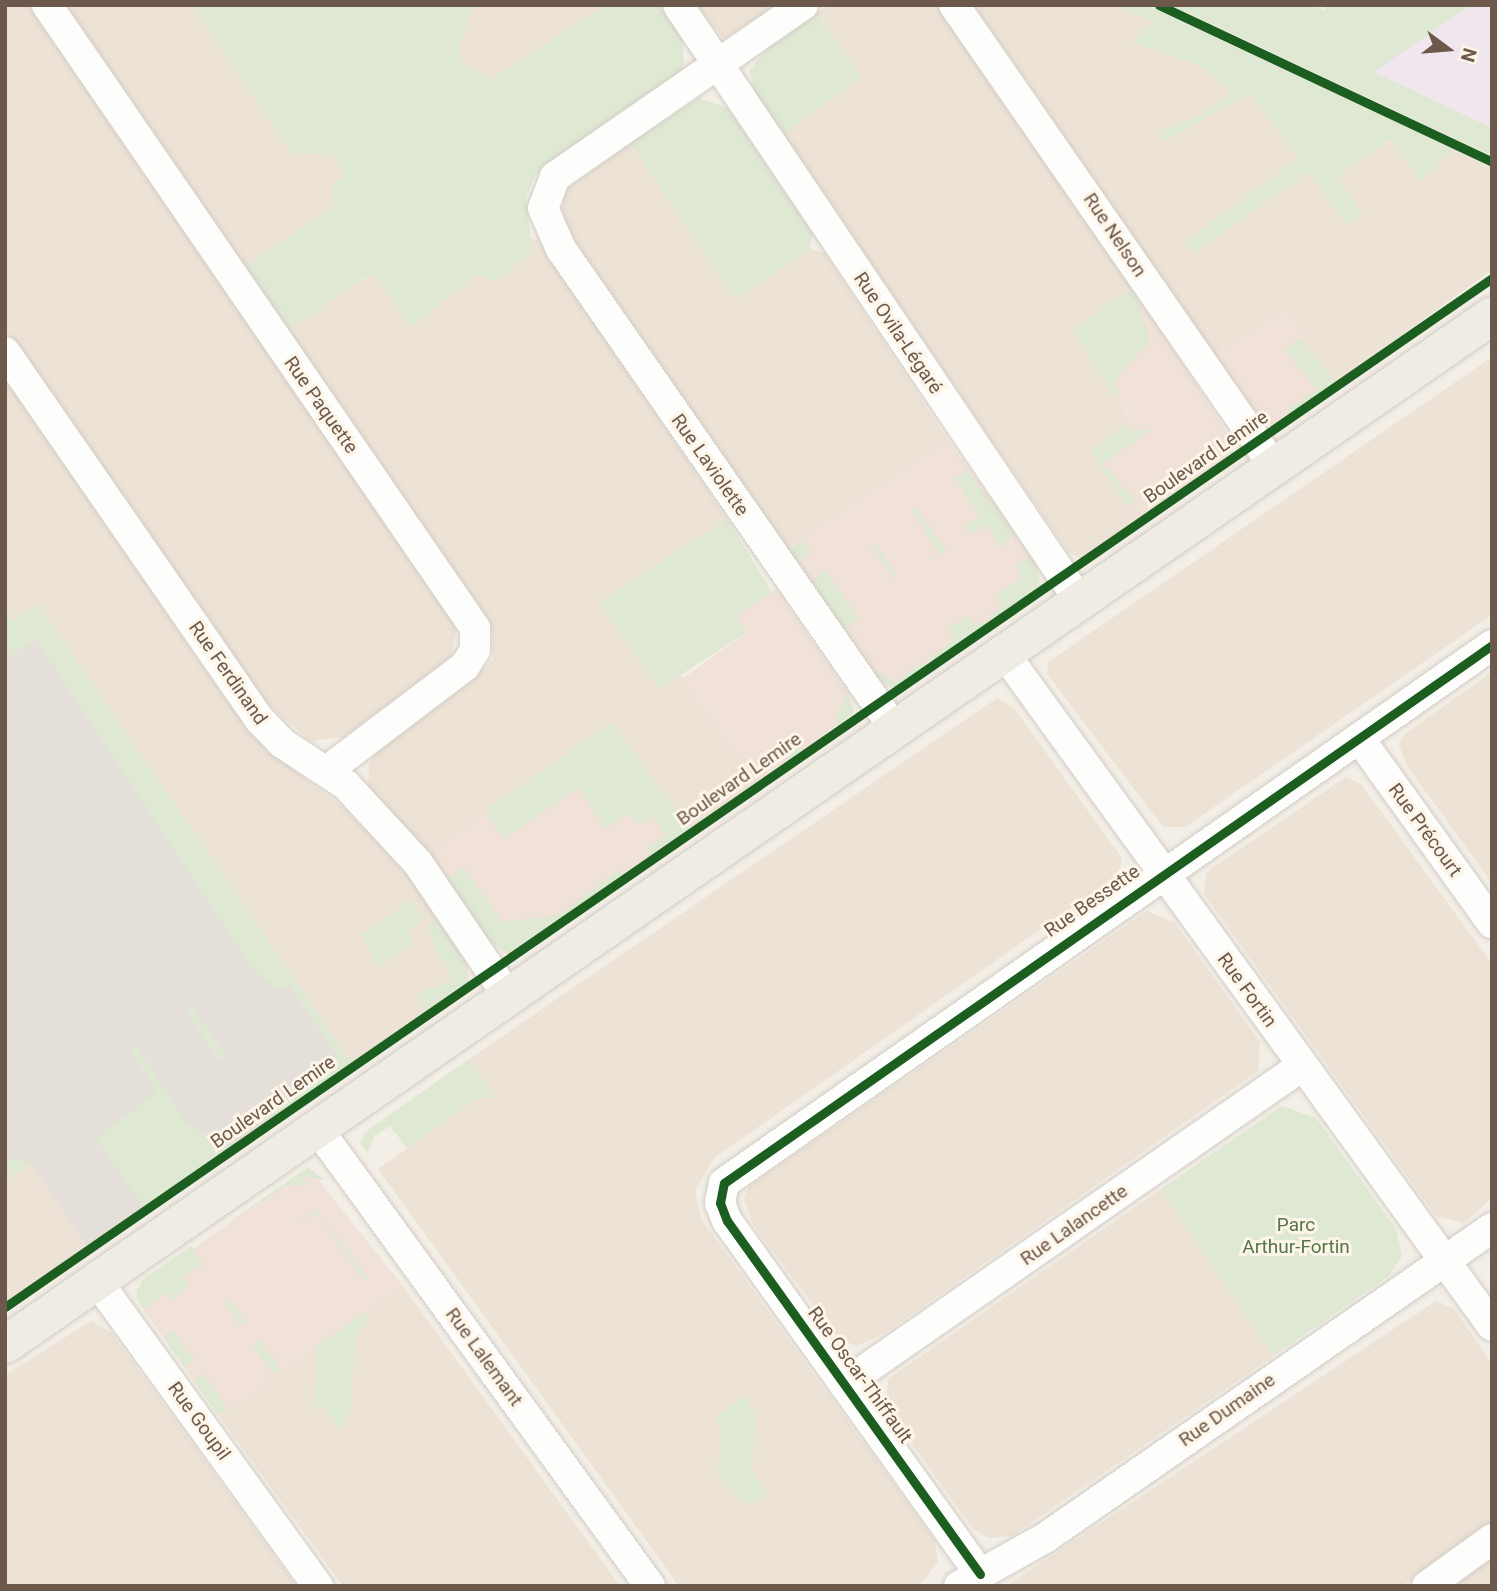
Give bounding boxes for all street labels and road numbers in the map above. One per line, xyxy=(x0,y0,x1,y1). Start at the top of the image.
street label: Rue Nelson xyxy=(1079,189,1151,281)
street label: Rue Ovila-Légaré xyxy=(849,268,947,398)
street label: Rue Paquette xyxy=(279,352,363,458)
street label: Boulevard Lemire xyxy=(1139,406,1273,508)
street label: Rue Laviolette xyxy=(666,410,754,520)
street label: Rue Ferdinand xyxy=(184,617,272,729)
street label: Boulevard Lemire xyxy=(672,728,806,830)
street label: Rue Précourt xyxy=(1384,779,1466,881)
street label: Rue Bessette xyxy=(1040,860,1144,942)
street label: Rue Fortin xyxy=(1212,948,1282,1032)
street label: Boulevard Lemire xyxy=(206,1051,340,1153)
street label: Rue Lalancette xyxy=(1016,1180,1132,1270)
street label: Rue Oscar-Thiffault xyxy=(803,1302,917,1448)
street label: Rue Lalemant xyxy=(441,1303,527,1411)
street label: Rue Dumaine xyxy=(1175,1369,1279,1451)
street label: Rue Goupil xyxy=(163,1377,235,1465)

